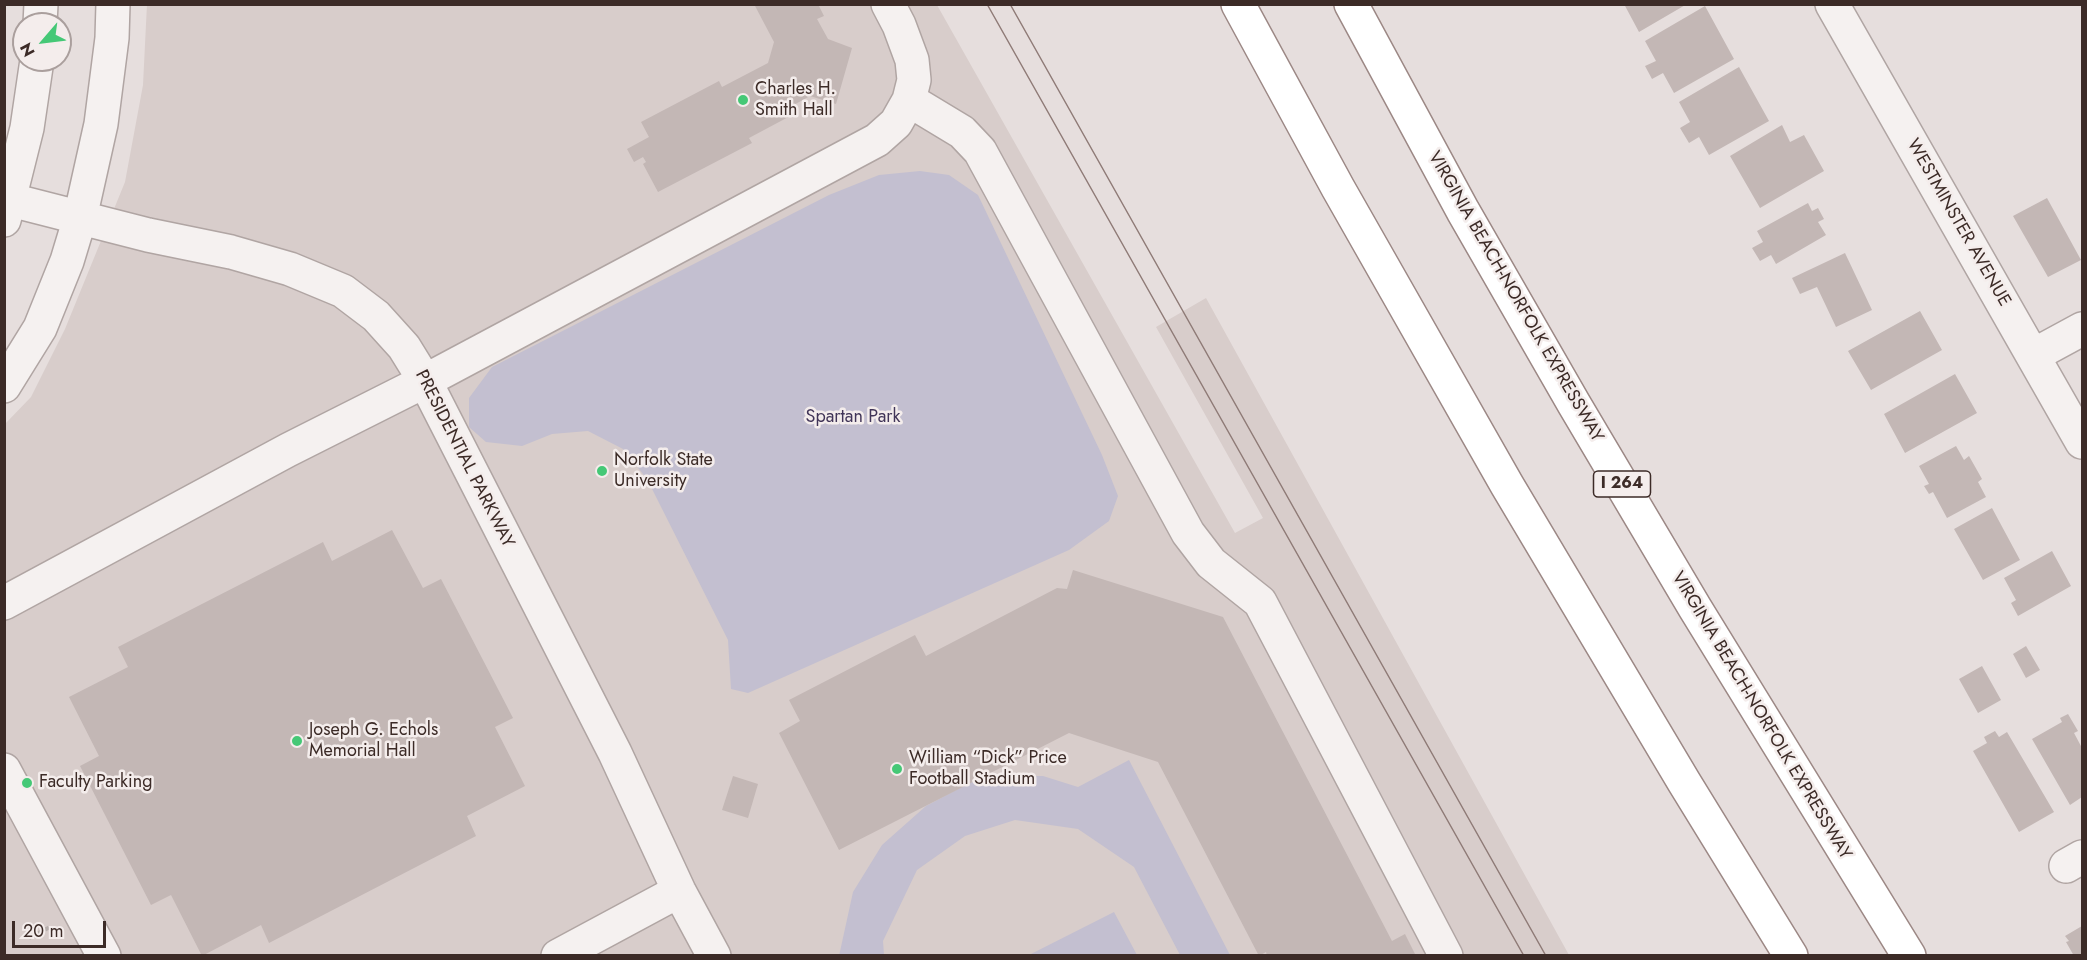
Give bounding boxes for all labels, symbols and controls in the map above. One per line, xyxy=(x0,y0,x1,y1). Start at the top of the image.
north arrow xyxy=(12,12,72,72)
text: N xyxy=(14,39,41,61)
place label: Charles H. Smith Hall xyxy=(755,79,836,122)
marker: Charles H. Smith Hall xyxy=(736,93,750,107)
street label: WESTMINSTER AVENUE xyxy=(1901,136,2015,310)
street label: VIRGINIA BEACH-NORFOLK EXPRESSWAY xyxy=(1423,148,1607,446)
street label: PRESIDENTIAL PARKWAY xyxy=(410,367,518,551)
park label: Spartan Park xyxy=(806,407,900,429)
place label: Norfolk State University xyxy=(614,450,713,492)
marker: Norfolk State University xyxy=(595,464,609,478)
road number: I 264 xyxy=(1594,471,1650,497)
street label: VIRGINIA BEACH-NORFOLK EXPRESSWAY xyxy=(1666,568,1856,864)
place label: Joseph G. Echols Memorial Hall xyxy=(309,720,438,762)
marker: Joseph G. Echols Memorial Hall xyxy=(290,734,304,748)
place label: William “Dick” Price Football Stadium xyxy=(909,748,1067,790)
marker: William “Dick” Price Football Stadium xyxy=(890,762,904,776)
place label: Faculty Parking xyxy=(39,772,152,794)
marker: Faculty Parking xyxy=(20,776,34,790)
scale bar xyxy=(15,909,110,947)
text: 20 m xyxy=(23,918,63,944)

